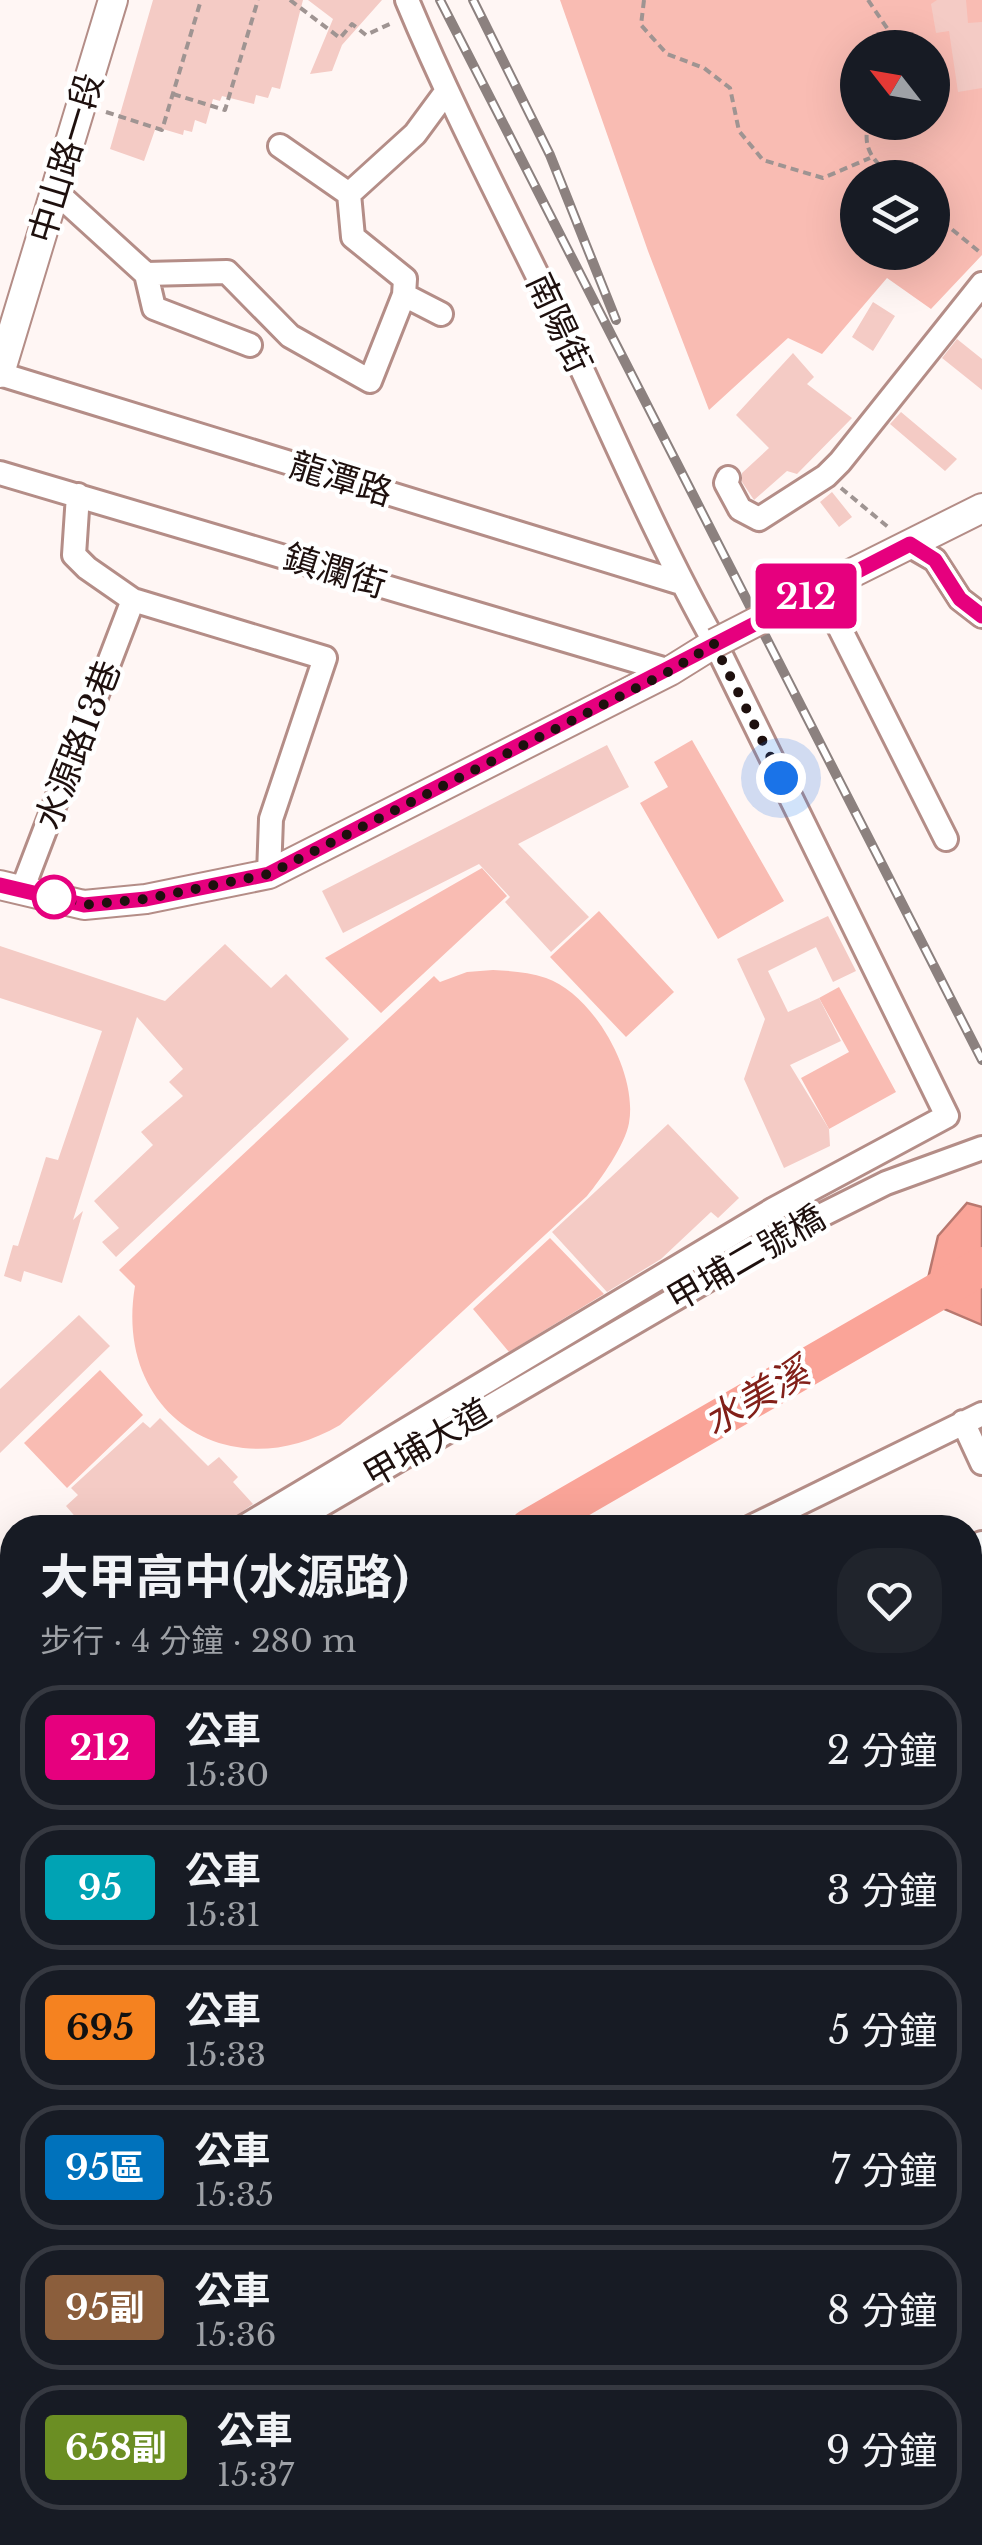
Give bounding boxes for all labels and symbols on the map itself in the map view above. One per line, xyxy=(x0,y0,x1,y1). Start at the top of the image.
north arrow xyxy=(840,30,950,140)
street label: 中山路一段 xyxy=(19,68,112,248)
street label: 南陽街 xyxy=(518,266,601,379)
street label: 龍潭路 xyxy=(285,443,398,514)
street label: 鎮瀾街 xyxy=(279,535,392,606)
line badge: 212 xyxy=(748,564,864,628)
street label: 水源路13巷 xyxy=(26,654,129,835)
your location xyxy=(756,753,806,803)
unlabelled marker xyxy=(33,876,75,918)
street label: 甲埔二號橋 xyxy=(659,1195,832,1320)
water label: 水美溪 xyxy=(695,1345,821,1445)
street label: 甲埔大道 xyxy=(355,1389,498,1496)

